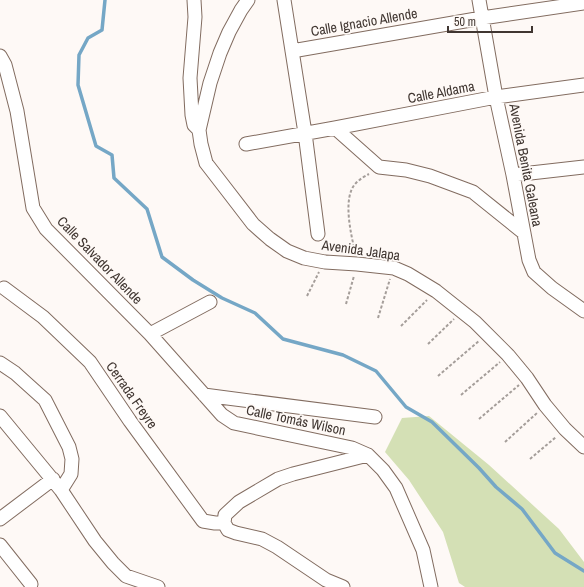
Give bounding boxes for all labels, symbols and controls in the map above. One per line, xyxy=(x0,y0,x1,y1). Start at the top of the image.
street label: Calle Ignacio Allende xyxy=(309,4,419,40)
scale bar xyxy=(448,8,532,34)
text: 50 m xyxy=(454,14,476,30)
street label: Calle Aldama xyxy=(406,77,477,107)
street label: Avenida Benita Galeana xyxy=(505,101,547,229)
street label: Calle Salvador Allende xyxy=(53,212,147,308)
street label: Avenida Jalapa xyxy=(320,235,402,264)
street label: Cerrada Freyre xyxy=(102,358,162,432)
street label: Calle Tomás Wilson xyxy=(245,401,347,439)

